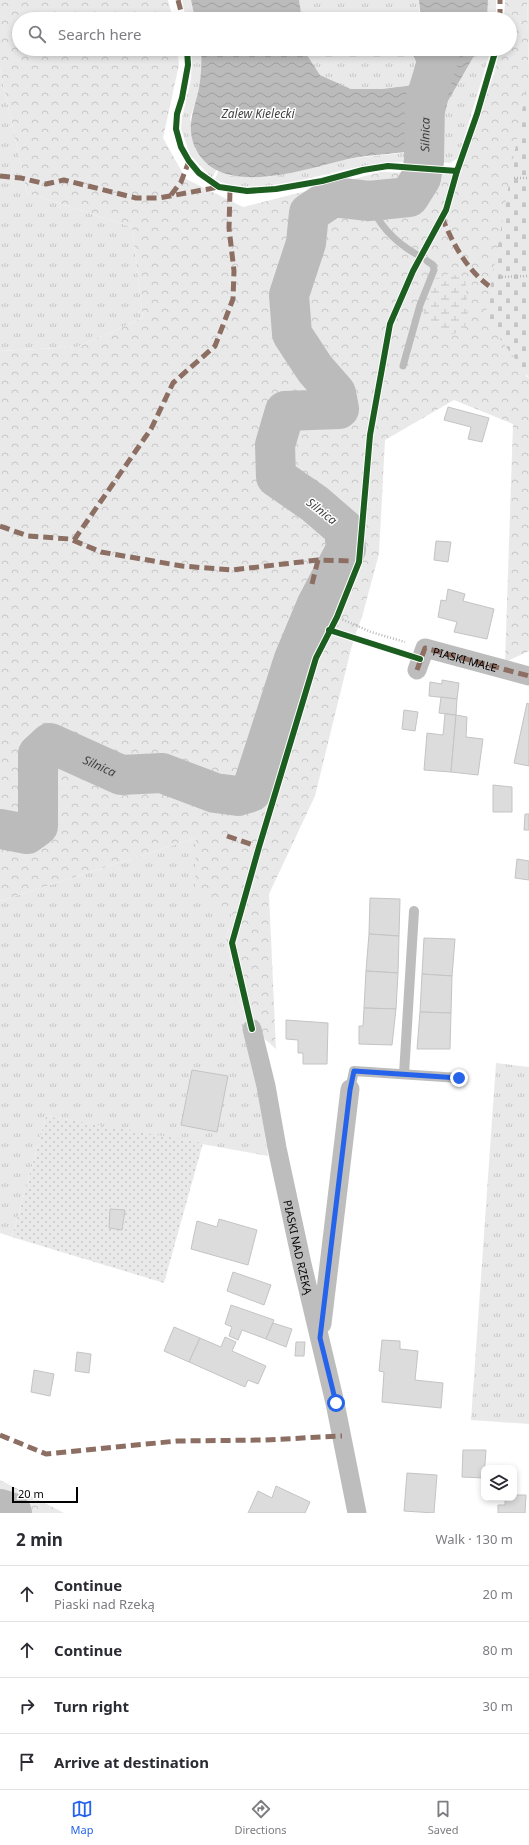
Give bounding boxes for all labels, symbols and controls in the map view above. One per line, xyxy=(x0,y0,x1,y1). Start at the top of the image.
search box xyxy=(12,12,517,56)
icon: search xyxy=(26,23,48,45)
text: Search here xyxy=(58,24,141,44)
water label: Zalew Kielecki xyxy=(220,105,296,122)
water label: Silnica xyxy=(416,117,433,152)
water label: Silnica xyxy=(303,494,341,528)
street label: PIASKI MAŁE xyxy=(431,643,499,675)
water label: Silnica xyxy=(81,751,119,780)
route end xyxy=(450,1069,468,1087)
street label: PIASKI NAD RZEKĄ xyxy=(281,1198,317,1297)
route start xyxy=(327,1394,345,1412)
map controls xyxy=(481,1465,517,1501)
button: layers xyxy=(481,1465,517,1501)
scale bar xyxy=(12,1485,78,1504)
text: 20 m xyxy=(18,1486,44,1501)
text: 2 min xyxy=(16,1528,63,1551)
text: Walk · 130 m xyxy=(435,1530,513,1548)
text: Continue xyxy=(54,1575,122,1595)
icon: ahead xyxy=(16,1583,38,1605)
text: 20 m xyxy=(483,1585,513,1603)
text: Piaski nad Rzeką xyxy=(54,1595,155,1613)
icon: ahead xyxy=(16,1639,38,1661)
text: Continue xyxy=(54,1640,122,1660)
text: 80 m xyxy=(483,1641,513,1659)
icon: right xyxy=(16,1695,38,1717)
text: Turn right xyxy=(54,1696,129,1716)
text: 30 m xyxy=(483,1697,513,1715)
icon: arrive xyxy=(16,1751,38,1773)
text: Arrive at destination xyxy=(54,1752,209,1772)
tab: Map xyxy=(71,1798,93,1837)
tab: Directions xyxy=(234,1798,287,1837)
tab: Saved xyxy=(428,1798,458,1837)

